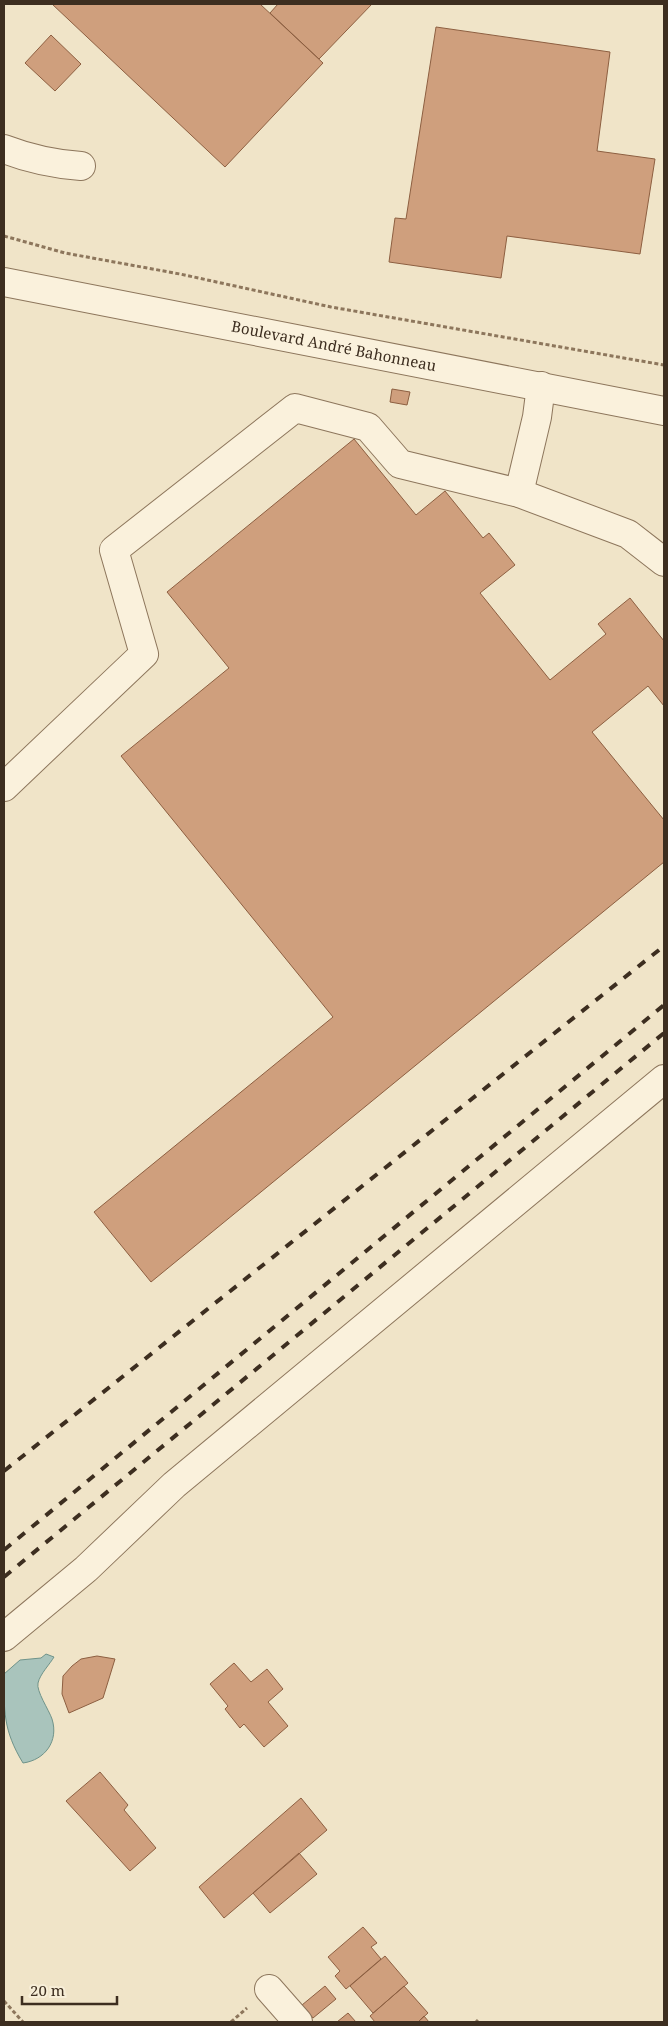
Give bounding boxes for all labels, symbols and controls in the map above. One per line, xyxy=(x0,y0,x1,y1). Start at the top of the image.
street label: Boulevard André Bahonneau xyxy=(230,316,439,375)
scale bar xyxy=(22,1974,118,2006)
text: 20 m xyxy=(30,1980,65,2000)

